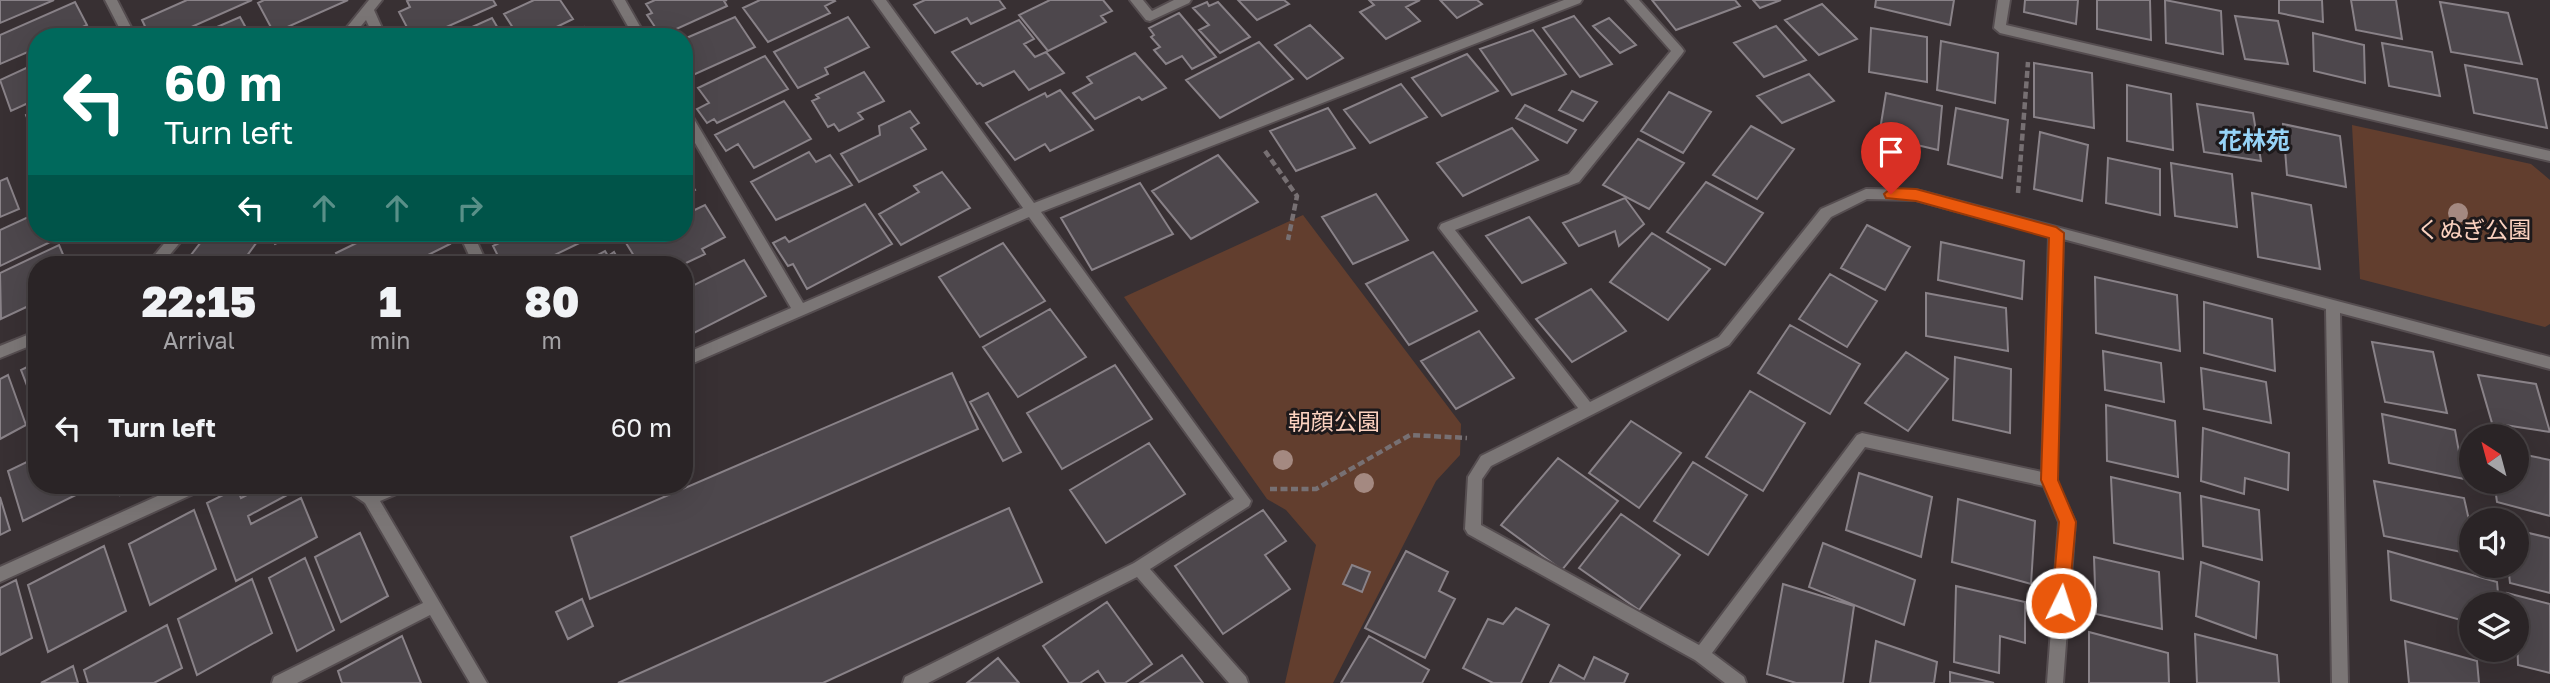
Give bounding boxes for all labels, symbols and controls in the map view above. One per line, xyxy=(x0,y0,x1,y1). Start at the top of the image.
text: 60 m xyxy=(164,53,282,112)
icon: left xyxy=(49,56,140,147)
text: Turn left xyxy=(164,113,293,151)
pin xyxy=(1861,122,1921,194)
district label: 花林苑 xyxy=(2218,125,2290,154)
icon: arrive xyxy=(1872,133,1910,171)
icon: left xyxy=(232,189,270,227)
icon: ahead xyxy=(305,189,343,227)
icon: ahead xyxy=(378,189,416,227)
icon: right xyxy=(451,189,489,227)
park label: くぬぎ公園 xyxy=(2417,215,2531,243)
text: 22:15 xyxy=(142,276,256,326)
text: 1 xyxy=(379,276,401,326)
text: 80 xyxy=(524,276,579,326)
text: Arrival xyxy=(163,326,235,354)
text: min xyxy=(370,326,411,354)
text: m xyxy=(542,326,562,354)
park label: 朝顔公園 xyxy=(1288,407,1380,435)
icon: left xyxy=(49,409,87,447)
text: Turn left xyxy=(108,412,216,443)
text: 60 m xyxy=(611,412,672,443)
north arrow xyxy=(2459,424,2529,494)
map controls xyxy=(2459,424,2529,662)
button: sound xyxy=(2459,508,2529,578)
position arrow xyxy=(2024,566,2098,640)
button: layers xyxy=(2459,592,2529,662)

